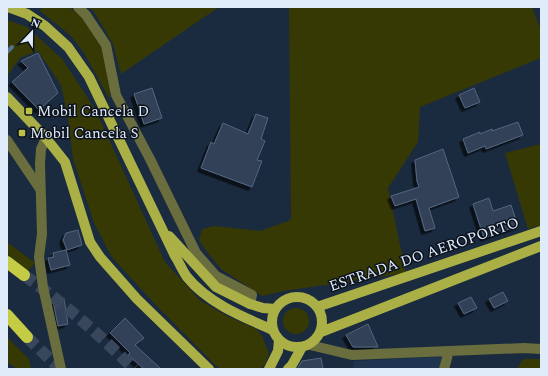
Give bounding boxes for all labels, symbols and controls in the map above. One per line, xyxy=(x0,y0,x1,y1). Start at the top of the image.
north arrow xyxy=(12,12,52,52)
text: N xyxy=(28,14,43,33)
place label: Mobil Cancela D xyxy=(37,100,149,123)
marker: Mobil Cancela D xyxy=(24,106,34,116)
place label: Mobil Cancela S xyxy=(30,122,139,145)
marker: Mobil Cancela S xyxy=(17,128,27,138)
street label: ESTRADA DO AEROPORTO xyxy=(326,211,522,298)

